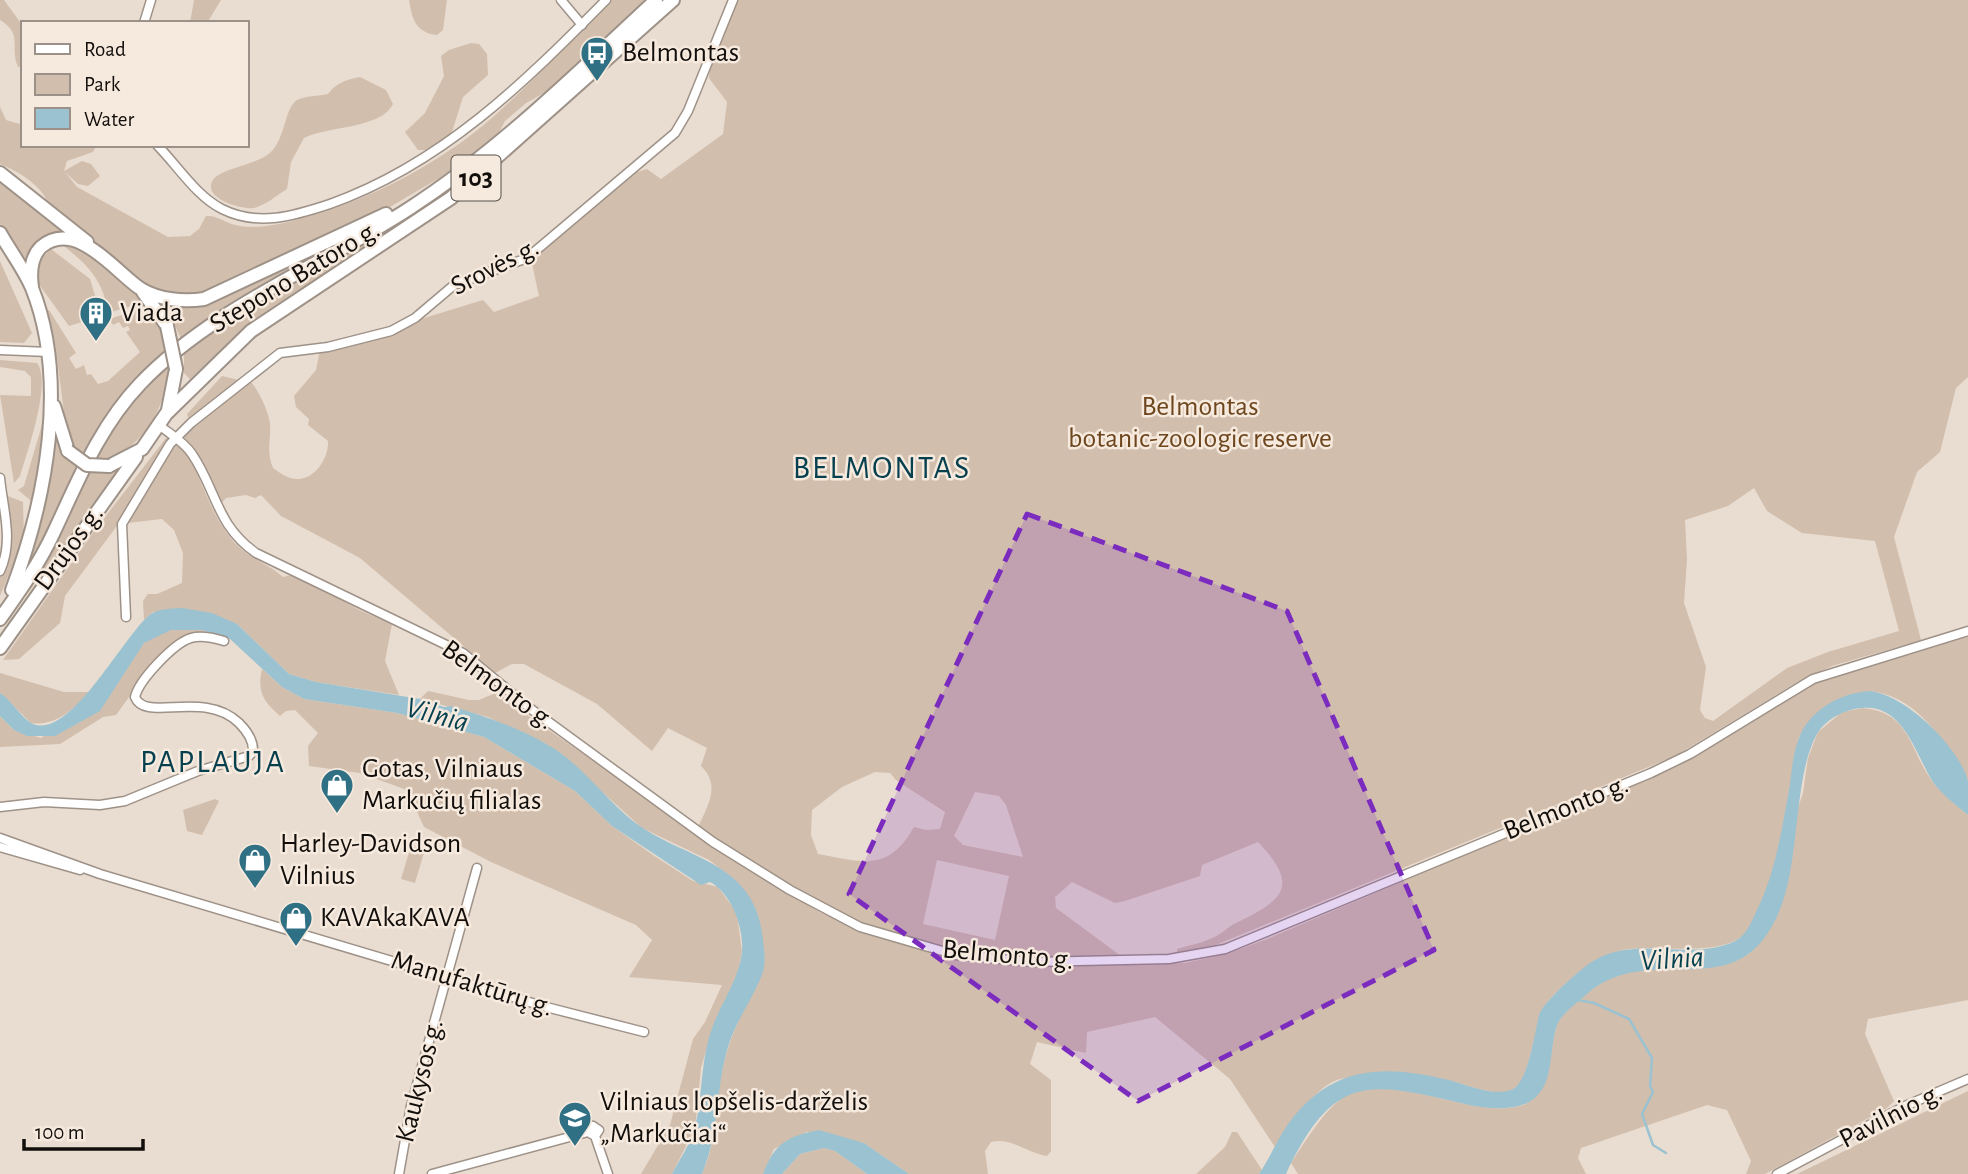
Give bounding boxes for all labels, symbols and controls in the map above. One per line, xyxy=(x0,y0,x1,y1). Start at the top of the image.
legend xyxy=(21,21,248,147)
bus stop icon: Belmontas xyxy=(578,34,616,83)
text: Road xyxy=(84,39,126,60)
place label: Belmontas xyxy=(622,39,739,67)
text: Park xyxy=(84,74,121,95)
text: Water xyxy=(84,109,134,130)
road number: 103 xyxy=(452,155,500,200)
street label: Stepono Batoro g. xyxy=(205,215,385,339)
street label: Srovės g. xyxy=(446,233,544,301)
building icon: Viada xyxy=(77,294,115,343)
place label: Viada xyxy=(120,299,183,327)
park label: Belmontas botanic-zoologic reserve xyxy=(1068,393,1332,453)
district label: BELMONTAS xyxy=(793,452,971,484)
street label: Drujos g. xyxy=(29,500,109,596)
street label: Belmonto g. xyxy=(436,635,560,735)
water label: Vilnia xyxy=(402,692,472,738)
district label: PAPLAUJA xyxy=(140,746,286,778)
place label: Gotas, Vilniaus Markučių filialas xyxy=(362,755,541,815)
shop icon: Gotas, Vilniaus Markučių filialas xyxy=(318,766,356,815)
street label: Belmonto g. xyxy=(1500,770,1632,846)
place label: Harley-Davidson Vilnius xyxy=(280,830,461,890)
shop icon: Harley-Davidson Vilnius xyxy=(236,841,274,890)
shop icon: KAVAkaKAVA xyxy=(277,899,315,948)
place label: KAVAkaKAVA xyxy=(320,904,470,932)
street label: Belmonto g. xyxy=(941,935,1075,975)
water label: Vilnia xyxy=(1639,942,1705,976)
street label: Manufaktūrų g. xyxy=(388,946,556,1022)
street label: Kaukysos g. xyxy=(391,1016,449,1146)
street label: Pavilnio g. xyxy=(1835,1078,1947,1154)
place label: Vilniaus lopšelis-darželis „Markučiai“ xyxy=(600,1088,868,1148)
school or university icon: Vilniaus lopšelis-darželis „Markučiai“ xyxy=(556,1099,594,1148)
scale bar xyxy=(24,1108,144,1152)
text: 100 m xyxy=(35,1122,85,1143)

